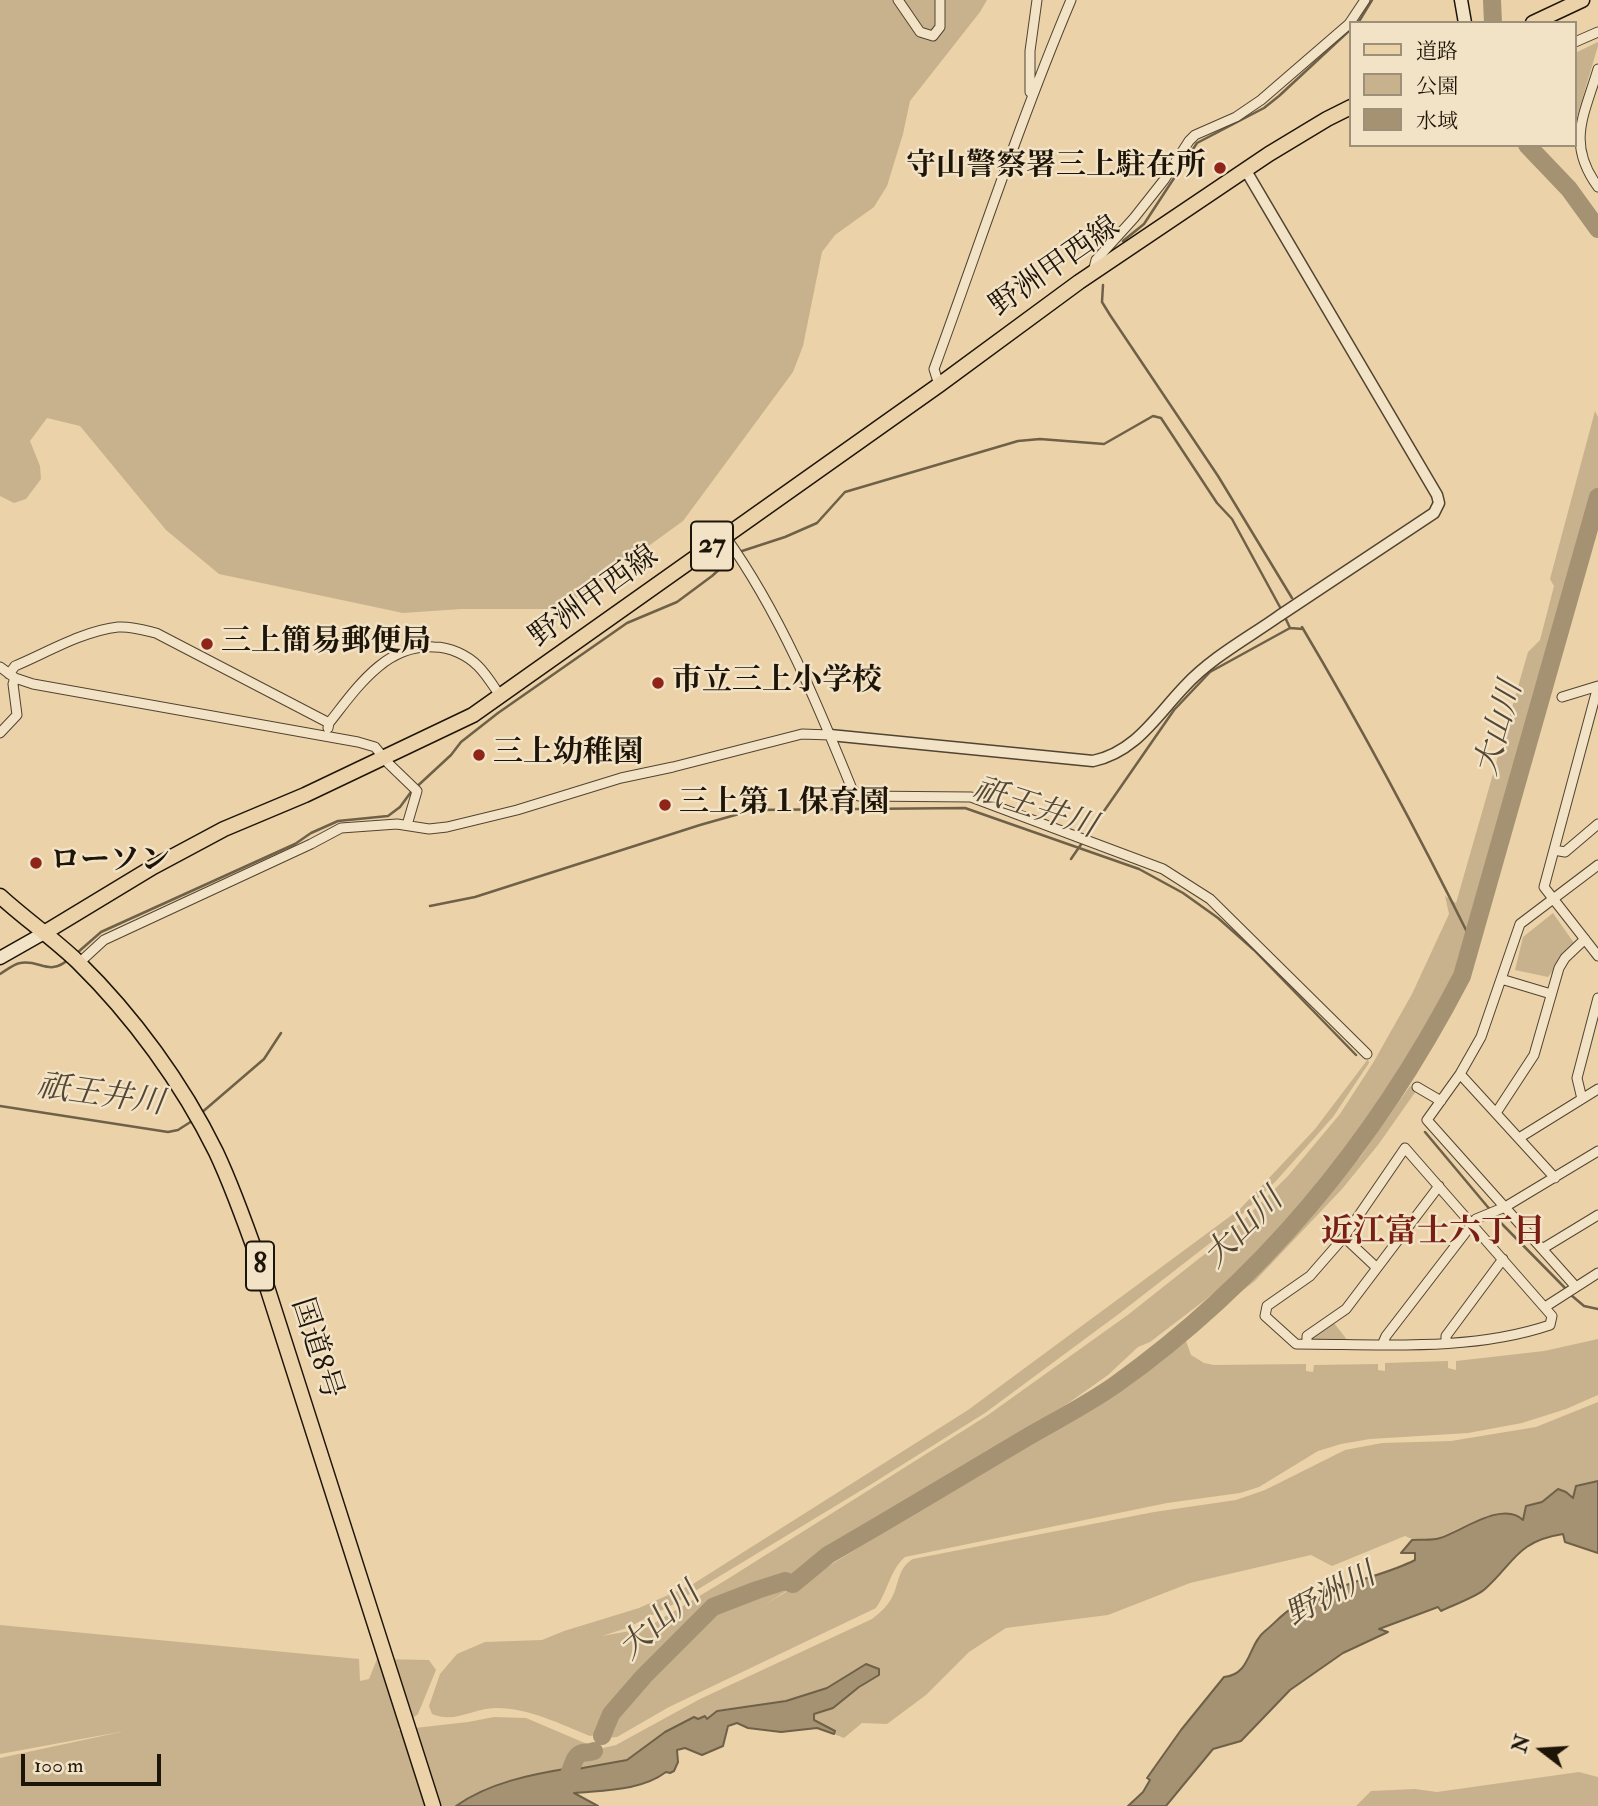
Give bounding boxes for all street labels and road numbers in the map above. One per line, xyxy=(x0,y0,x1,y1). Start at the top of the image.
street label: 野洲甲西線 xyxy=(984,210,1128,326)
road number: 27 xyxy=(691,522,733,570)
street label: 野洲甲西線 xyxy=(524,539,666,657)
road number: 8 xyxy=(246,1242,274,1290)
street label: 国道8号 xyxy=(282,1294,348,1404)

